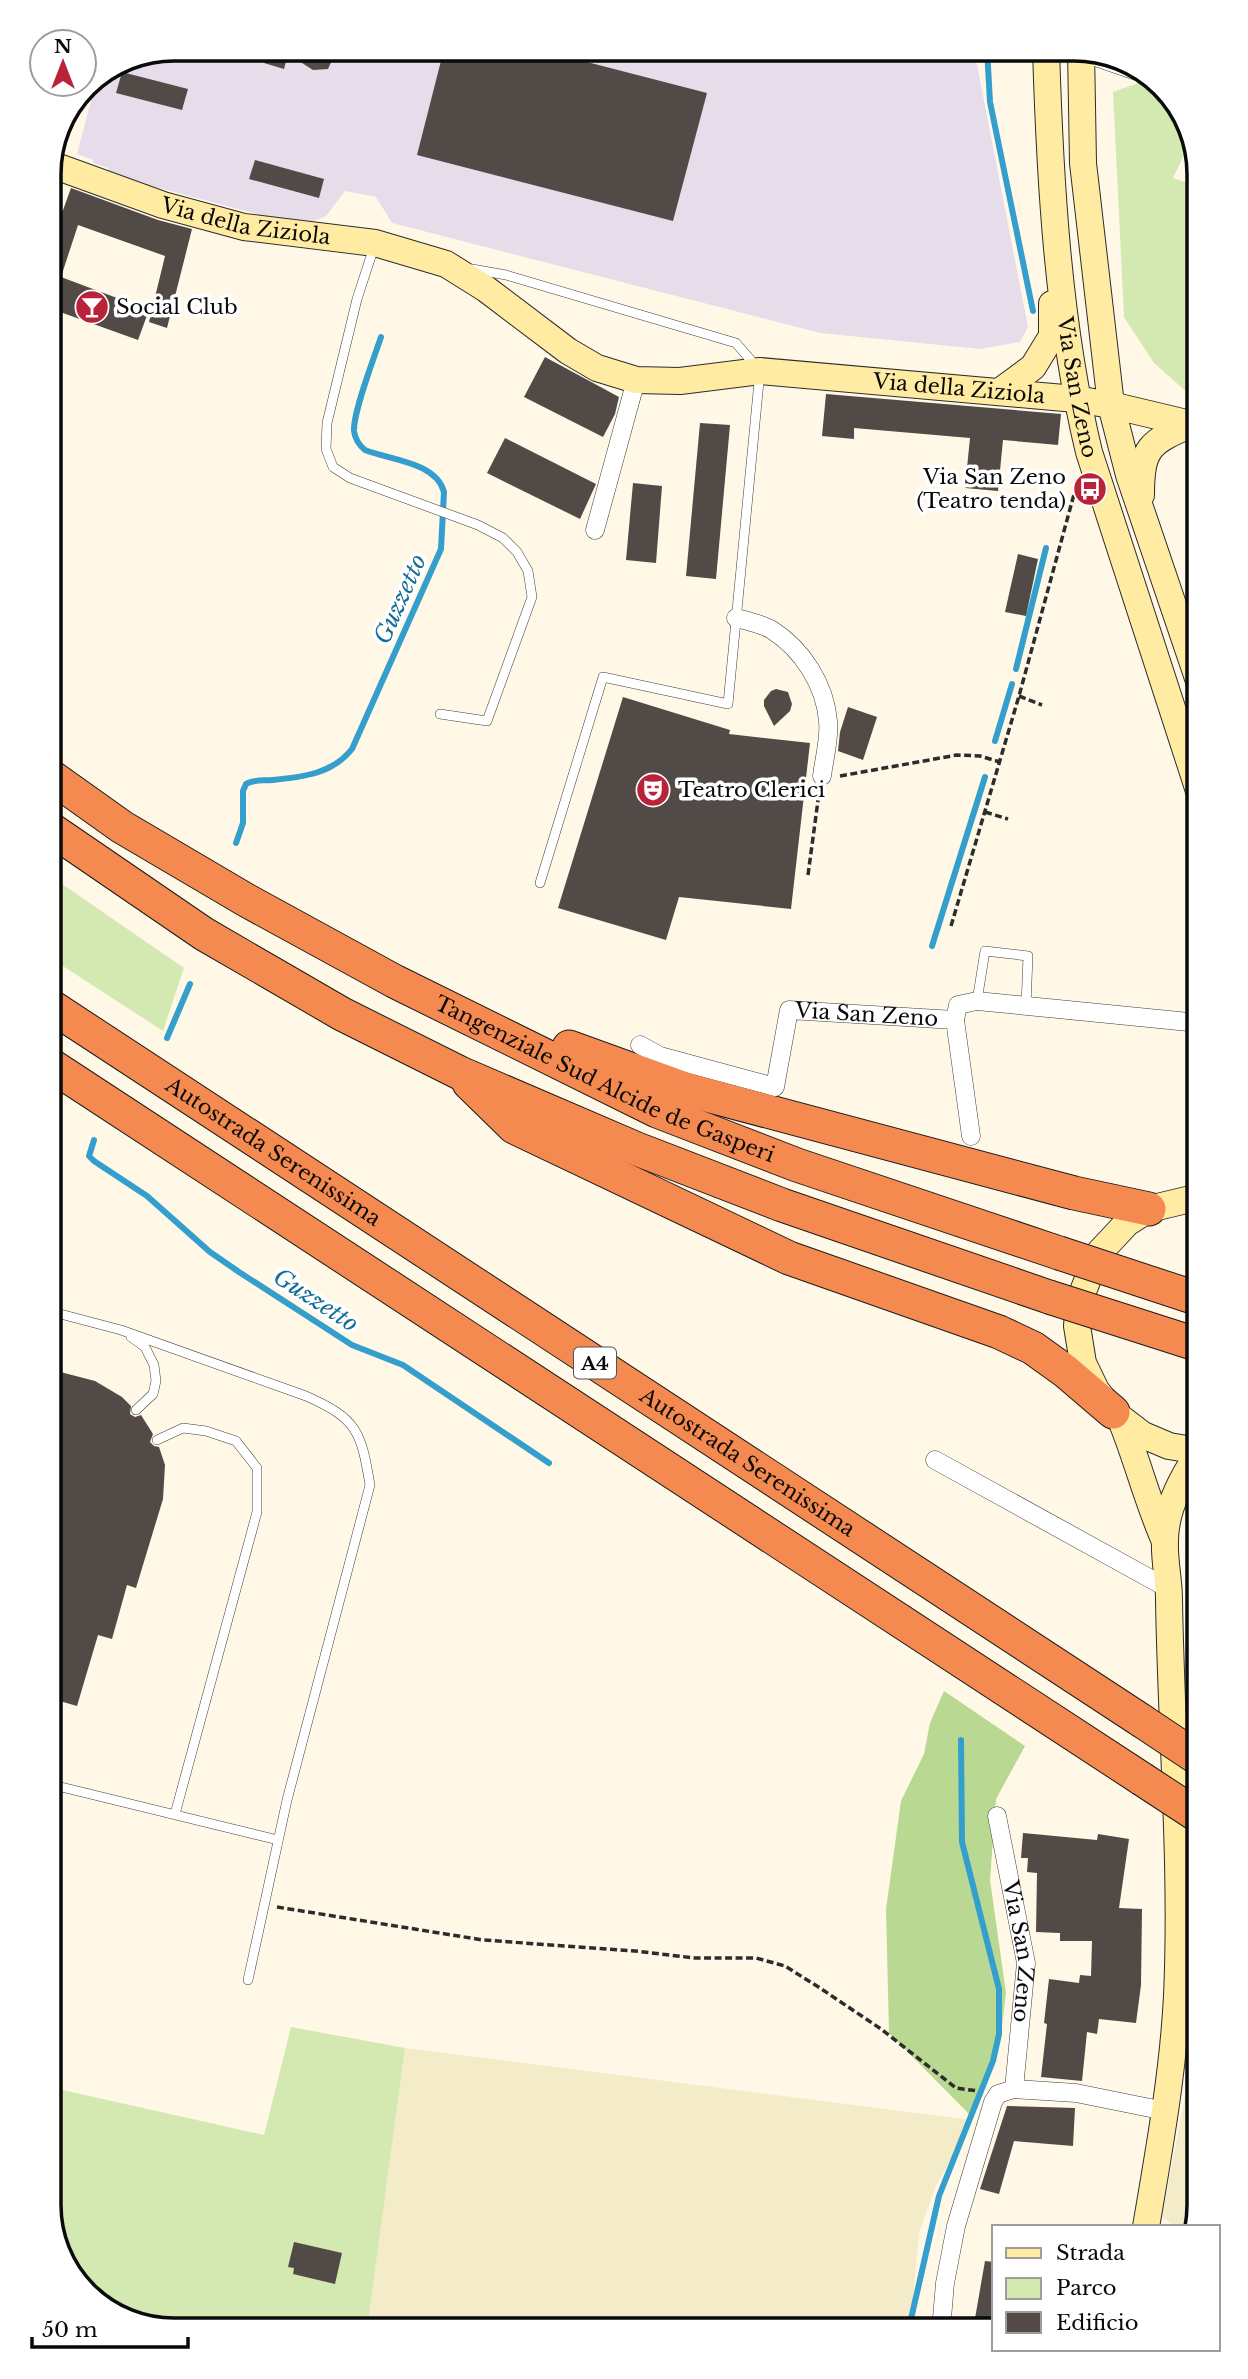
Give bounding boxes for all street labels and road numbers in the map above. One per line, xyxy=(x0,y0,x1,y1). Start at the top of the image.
street label: Via della Ziziola xyxy=(157,192,332,251)
street label: Via San Zeno xyxy=(1052,314,1103,460)
street label: Via della Ziziola xyxy=(871,368,1047,409)
street label: Tangenziale Sud Alcide de Gasperi xyxy=(430,990,778,1168)
street label: Via San Zeno xyxy=(794,997,939,1032)
street label: Autostrada Serenissima xyxy=(160,1071,386,1232)
road number: A4 xyxy=(574,1348,616,1378)
street label: Autostrada Serenissima xyxy=(634,1382,860,1543)
street label: Via San Zeno xyxy=(997,1878,1039,2024)

